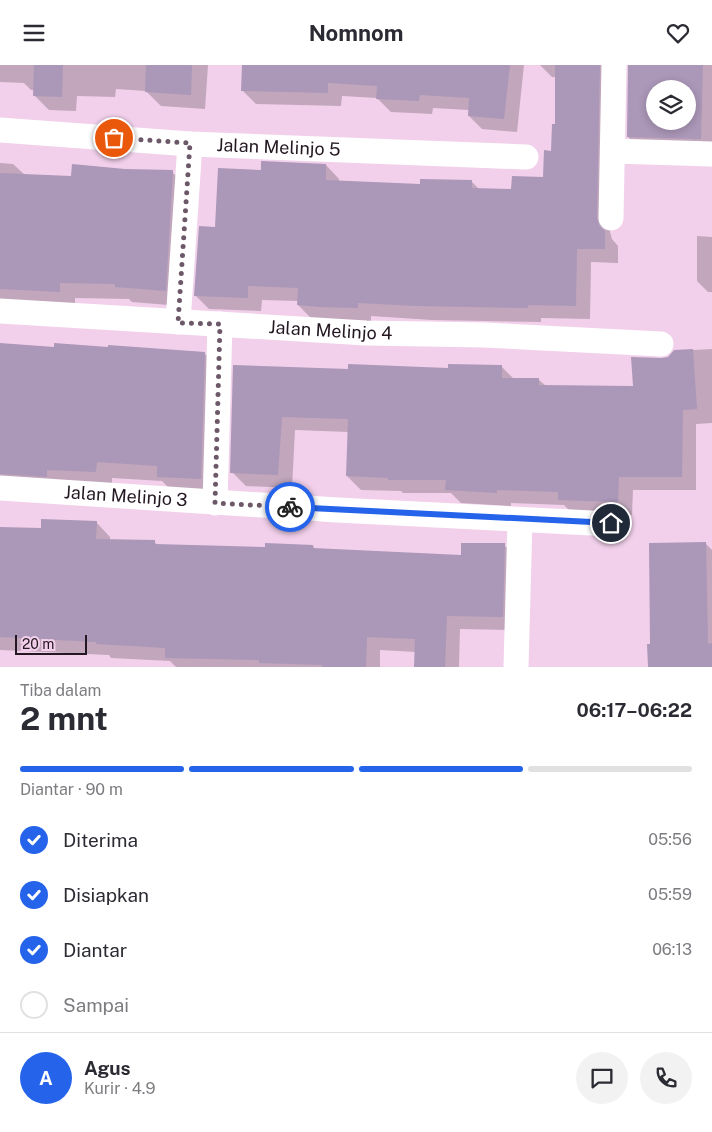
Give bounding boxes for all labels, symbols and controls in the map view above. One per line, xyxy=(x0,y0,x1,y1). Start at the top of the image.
icon: menu xyxy=(20,19,48,47)
icon: heart xyxy=(664,19,692,47)
text: Nomnom xyxy=(309,20,403,46)
map controls xyxy=(646,80,696,130)
button: layers xyxy=(646,80,696,130)
pin xyxy=(93,117,135,159)
icon: bag xyxy=(100,124,128,152)
street label: Jalan Melinjo 5 xyxy=(216,134,341,160)
street label: Jalan Melinjo 4 xyxy=(268,316,392,343)
street label: Jalan Melinjo 3 xyxy=(63,481,188,510)
courier xyxy=(265,482,315,532)
icon: bike xyxy=(276,493,304,521)
pin xyxy=(590,502,632,544)
icon: home xyxy=(597,509,625,537)
scale bar xyxy=(15,632,88,655)
text: 20 m xyxy=(22,636,54,652)
text: Tiba dalam xyxy=(20,681,101,700)
text: 06:17–06:22 xyxy=(576,699,692,721)
text: 2 mnt xyxy=(20,700,108,737)
text: Diantar · 90 m xyxy=(20,780,123,799)
icon: check xyxy=(20,826,48,854)
text: Diterima xyxy=(63,829,138,851)
text: 05:56 xyxy=(648,830,692,849)
icon: check xyxy=(20,881,48,909)
text: Disiapkan xyxy=(63,884,149,906)
text: 05:59 xyxy=(648,885,692,904)
icon: check xyxy=(20,936,48,964)
text: Diantar xyxy=(63,939,127,961)
text: 06:13 xyxy=(652,940,692,959)
text: Sampai xyxy=(63,994,129,1016)
button: chat xyxy=(576,1052,628,1104)
button: phone xyxy=(640,1052,692,1104)
text: Agus xyxy=(84,1057,131,1079)
text: A xyxy=(39,1067,53,1089)
text: Kurir · 4.9 xyxy=(84,1079,155,1098)

